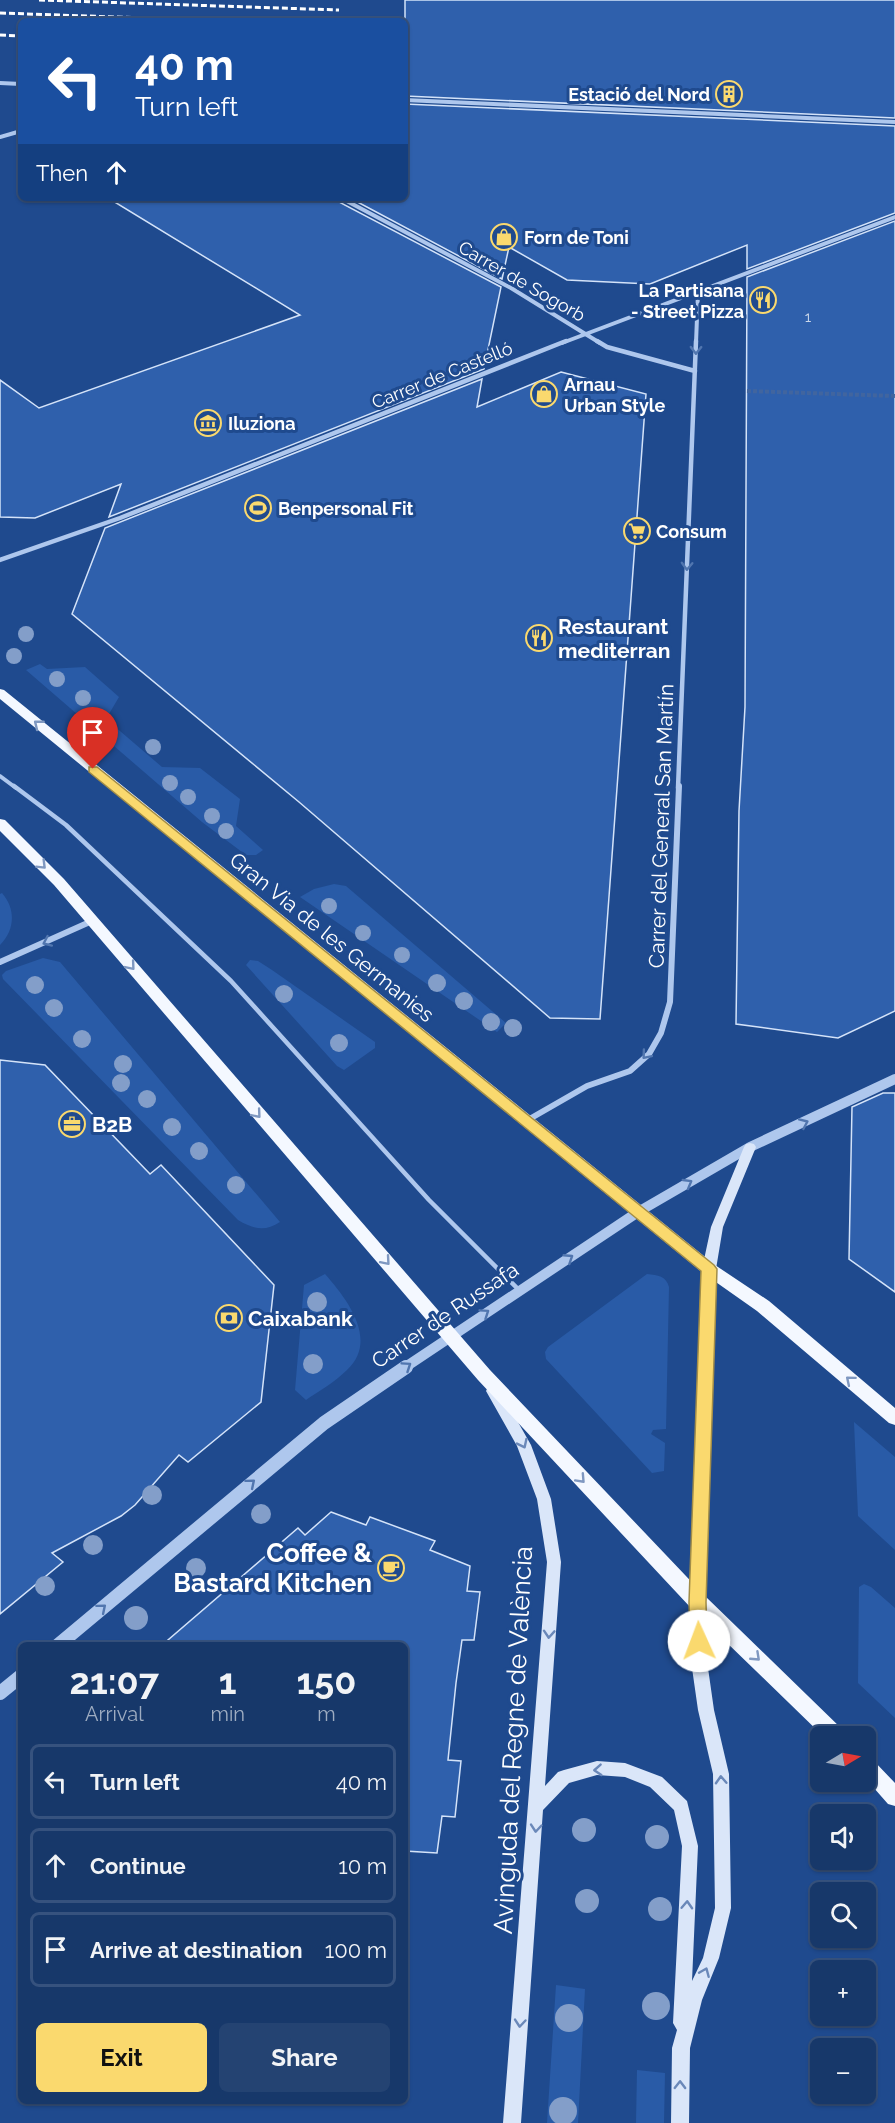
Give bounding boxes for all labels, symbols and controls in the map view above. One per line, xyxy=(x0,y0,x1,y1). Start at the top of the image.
text: 40 m xyxy=(135,41,234,90)
icon: left xyxy=(36,42,114,120)
building icon: Estació del Nord xyxy=(714,79,744,109)
place label: Estació del Nord xyxy=(568,84,710,105)
text: Turn left xyxy=(135,91,238,122)
icon: ahead xyxy=(100,156,133,189)
text: Then xyxy=(36,160,88,186)
shop icon: Forn de Toni xyxy=(489,222,519,252)
place label: Forn de Toni xyxy=(524,227,629,248)
street label: Carrer de Sogorb xyxy=(455,236,589,326)
place label: La Partisana - Street Pizza xyxy=(631,280,744,322)
restaurant icon: La Partisana - Street Pizza xyxy=(748,285,778,315)
house number: 1 xyxy=(805,308,812,326)
street label: Carrer de Castelló xyxy=(369,337,516,413)
one-way arrow xyxy=(689,346,702,355)
place label: Arnau Urban Style xyxy=(564,374,666,416)
shop icon: Arnau Urban Style xyxy=(529,379,559,409)
museum icon: Iluziona xyxy=(193,408,223,438)
place label: Iluziona xyxy=(228,413,296,434)
sports icon: Benpersonal Fit xyxy=(243,493,273,523)
place label: Benpersonal Fit xyxy=(278,498,414,519)
supermarket icon: Consum xyxy=(622,516,652,546)
place label: Consum xyxy=(656,521,727,542)
one-way arrow xyxy=(681,561,694,570)
place label: Restaurant mediterran xyxy=(558,614,670,663)
restaurant icon: Restaurant mediterran xyxy=(524,623,554,653)
street label: Carrer del General San Martín xyxy=(644,683,678,969)
pin xyxy=(67,707,118,769)
icon: arrive xyxy=(76,716,109,749)
one-way arrow xyxy=(34,721,45,732)
street label: Gran Via de les Germanies xyxy=(225,847,439,1027)
one-way arrow xyxy=(34,857,45,868)
one-way arrow xyxy=(42,935,53,947)
one-way arrow xyxy=(124,959,135,970)
one-way arrow xyxy=(642,1048,653,1059)
one-way arrow xyxy=(250,1107,261,1118)
office icon: B2B xyxy=(57,1109,87,1139)
place label: B2B xyxy=(92,1112,132,1137)
one-way arrow xyxy=(797,1118,808,1130)
one-way arrow xyxy=(682,1178,692,1190)
one-way arrow xyxy=(379,1254,390,1265)
one-way arrow xyxy=(562,1255,573,1266)
street label: Carrer de Russafa xyxy=(367,1257,523,1373)
bank icon: Caixabank xyxy=(214,1303,244,1333)
place label: Caixabank xyxy=(248,1306,353,1331)
one-way arrow xyxy=(478,1309,489,1320)
one-way arrow xyxy=(400,1362,411,1373)
one-way arrow xyxy=(846,1376,857,1387)
one-way arrow xyxy=(515,1438,527,1449)
one-way arrow xyxy=(574,1472,585,1482)
one-way arrow xyxy=(244,1479,255,1490)
place label: Coffee & Bastard Kitchen xyxy=(173,1538,372,1598)
street label: Avinguda del Regne de València xyxy=(488,1545,538,1935)
cafe icon: Coffee & Bastard Kitchen xyxy=(376,1553,406,1583)
one-way arrow xyxy=(95,1604,106,1615)
position arrow xyxy=(667,1609,731,1673)
one-way arrow xyxy=(543,1629,556,1638)
one-way arrow xyxy=(748,1649,759,1660)
text: 21:07 xyxy=(70,1660,159,1702)
text: 1 xyxy=(219,1660,237,1702)
text: 150 xyxy=(297,1660,356,1702)
text: Arrival xyxy=(85,1702,144,1726)
text: min xyxy=(211,1702,245,1726)
text: m xyxy=(317,1702,336,1726)
north arrow xyxy=(810,1726,876,1792)
map controls xyxy=(810,1726,876,2104)
one-way arrow xyxy=(594,1763,603,1776)
icon: left xyxy=(39,1765,72,1798)
text: Turn left xyxy=(90,1769,180,1795)
text: 40 m xyxy=(336,1769,387,1795)
one-way arrow xyxy=(715,1775,728,1784)
button: sound xyxy=(810,1804,876,1870)
one-way arrow xyxy=(530,1824,543,1833)
icon: ahead xyxy=(39,1849,72,1882)
text: Continue xyxy=(90,1853,186,1879)
text: 10 m xyxy=(338,1853,387,1879)
button: search xyxy=(810,1882,876,1948)
one-way arrow xyxy=(681,1901,694,1910)
icon: arrive xyxy=(39,1933,72,1966)
text: Arrive at destination xyxy=(90,1937,303,1963)
text: 100 m xyxy=(325,1937,387,1963)
button: + xyxy=(810,1960,876,2026)
one-way arrow xyxy=(698,1967,710,1978)
one-way arrow xyxy=(514,2018,527,2027)
button: Exit xyxy=(36,2023,207,2092)
button: Share xyxy=(219,2023,390,2092)
button: − xyxy=(810,2038,876,2104)
one-way arrow xyxy=(674,2081,687,2090)

